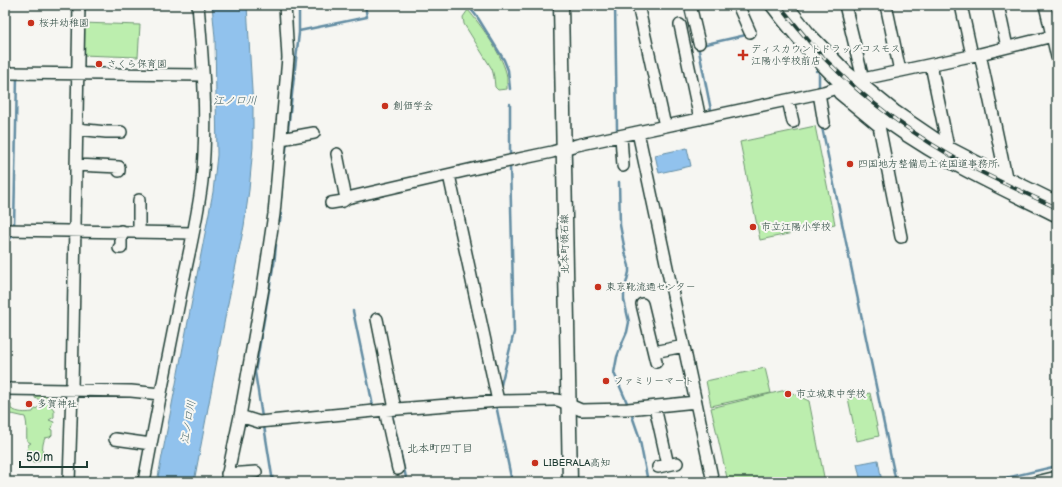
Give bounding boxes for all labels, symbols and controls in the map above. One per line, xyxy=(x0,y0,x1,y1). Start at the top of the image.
place label: 桜井幼稚園 xyxy=(39,17,89,29)
marker: 桜井幼稚園 xyxy=(26,18,36,28)
place label: ディスカウントドラッグコスモス 江陽小学校前店 xyxy=(751,43,900,67)
marker: ディスカウントドラッグコスモス 江陽小学校前店 xyxy=(738,50,748,60)
place label: さくら保育園 xyxy=(107,58,167,70)
marker: さくら保育園 xyxy=(94,59,104,69)
water label: 江ノ口川 xyxy=(213,94,257,107)
place label: 創価学会 xyxy=(393,100,433,112)
marker: 創価学会 xyxy=(380,101,390,111)
place label: 四国地方整備局土佐国道事務所 xyxy=(858,158,998,170)
marker: 四国地方整備局土佐国道事務所 xyxy=(845,159,855,169)
street label: 北本町領石線 xyxy=(558,214,572,274)
place label: 市立江陽小学校 xyxy=(761,221,831,233)
marker: 市立江陽小学校 xyxy=(748,222,758,232)
place label: 東京靴流通センター xyxy=(606,281,696,293)
marker: 東京靴流通センター xyxy=(593,282,603,292)
place label: ファミリーマート xyxy=(614,375,694,387)
marker: ファミリーマート xyxy=(601,376,611,386)
place label: 市立城東中学校 xyxy=(796,388,866,400)
marker: 市立城東中学校 xyxy=(783,389,793,399)
place label: 多賀神社 xyxy=(37,398,77,410)
marker: 多賀神社 xyxy=(24,399,34,409)
water label: 江ノ口川 xyxy=(178,399,198,445)
district label: 北本町四丁目 xyxy=(407,442,473,455)
scale bar xyxy=(20,443,87,469)
text: 50 m xyxy=(26,450,53,465)
place label: LIBERALA高知 xyxy=(543,457,610,469)
marker: LIBERALA高知 xyxy=(530,458,540,468)

